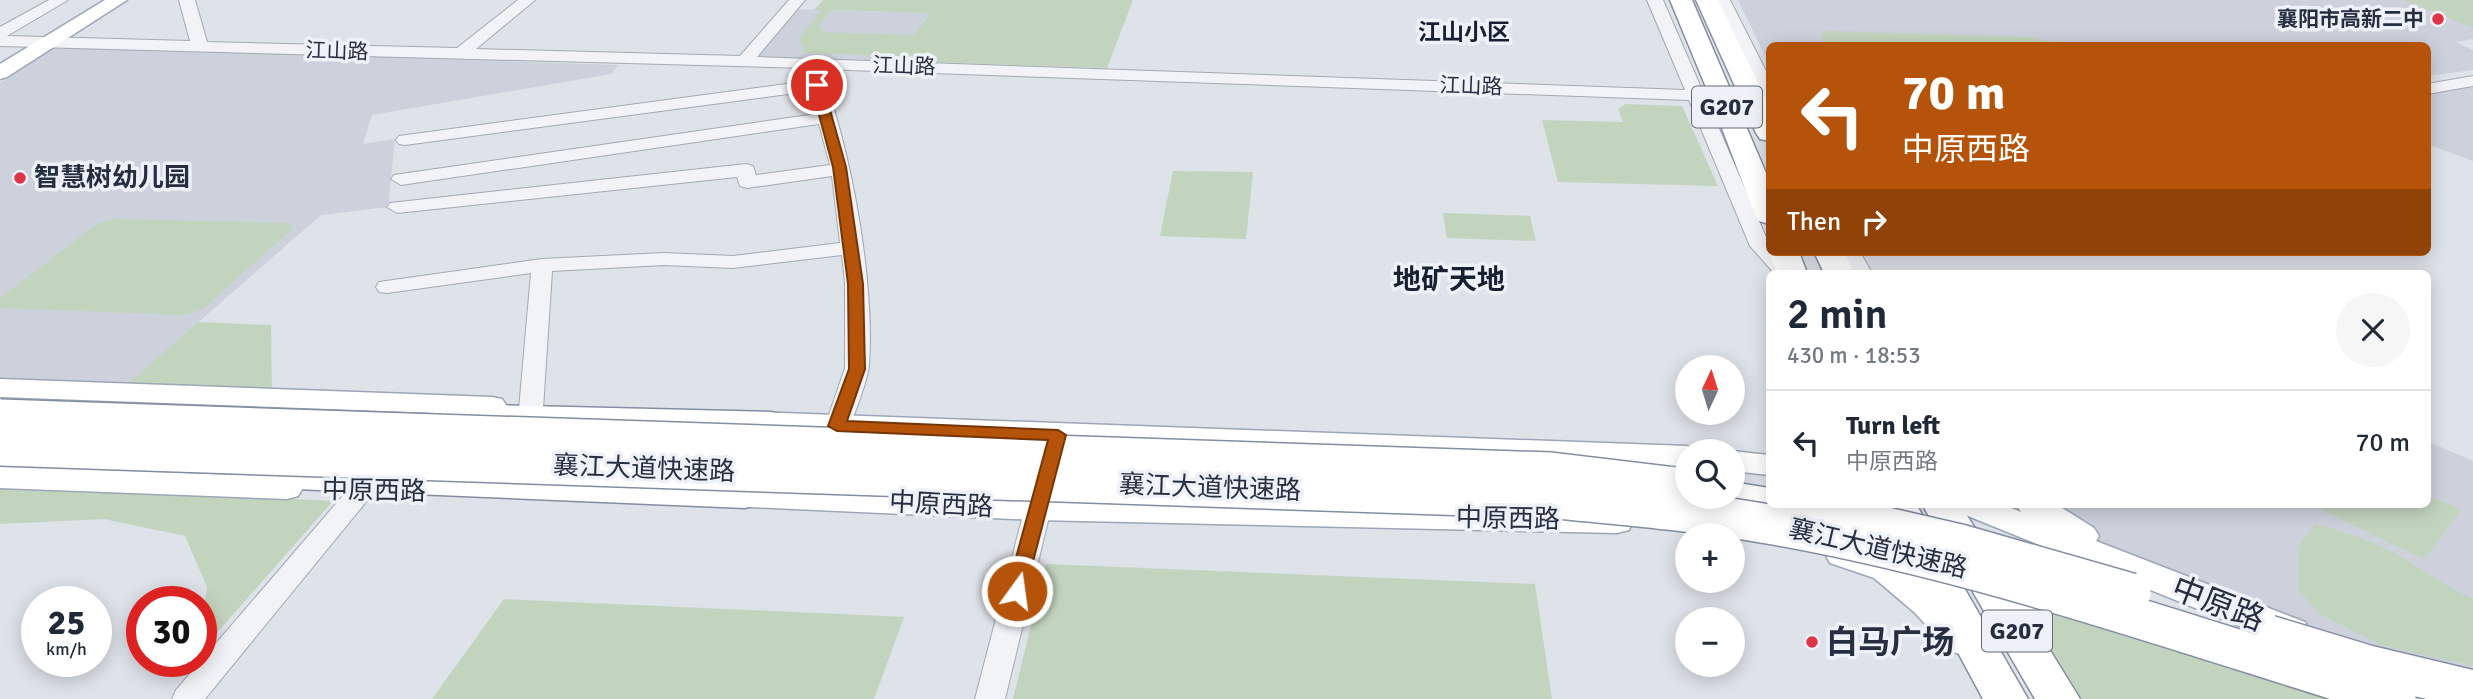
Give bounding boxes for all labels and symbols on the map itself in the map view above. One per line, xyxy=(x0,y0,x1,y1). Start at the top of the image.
place label: 襄阳市高新二中 xyxy=(2277,6,2424,32)
marker: 襄阳市高新二中 xyxy=(2430,11,2446,27)
district label: 江山小区 xyxy=(1418,18,1510,47)
street label: 江山路 xyxy=(305,37,369,65)
street label: 江山路 xyxy=(872,52,936,80)
pin xyxy=(787,55,847,115)
street label: 江山路 xyxy=(1439,72,1503,100)
road number: G207 xyxy=(1692,86,1762,128)
place label: 智慧树幼儿园 xyxy=(34,162,190,194)
marker: 智慧树幼儿园 xyxy=(12,170,28,186)
district label: 地矿天地 xyxy=(1393,263,1505,297)
north arrow xyxy=(1675,355,1745,425)
street label: 襄江大道快速路 xyxy=(552,450,736,488)
street label: 襄江大道快速路 xyxy=(1118,469,1302,507)
street label: 中原西路 xyxy=(322,474,426,508)
street label: 中原西路 xyxy=(888,486,994,524)
street label: 中原西路 xyxy=(1456,502,1560,536)
street label: 襄江大道快速路 xyxy=(1786,513,1970,585)
position arrow xyxy=(980,554,1054,628)
street label: 中原路 xyxy=(2166,569,2270,639)
speed limit sign: 30 xyxy=(126,586,217,677)
road number: G207 xyxy=(1982,610,2052,652)
place label: 白马广场 xyxy=(1826,623,1954,662)
marker: 白马广场 xyxy=(1804,634,1820,650)

